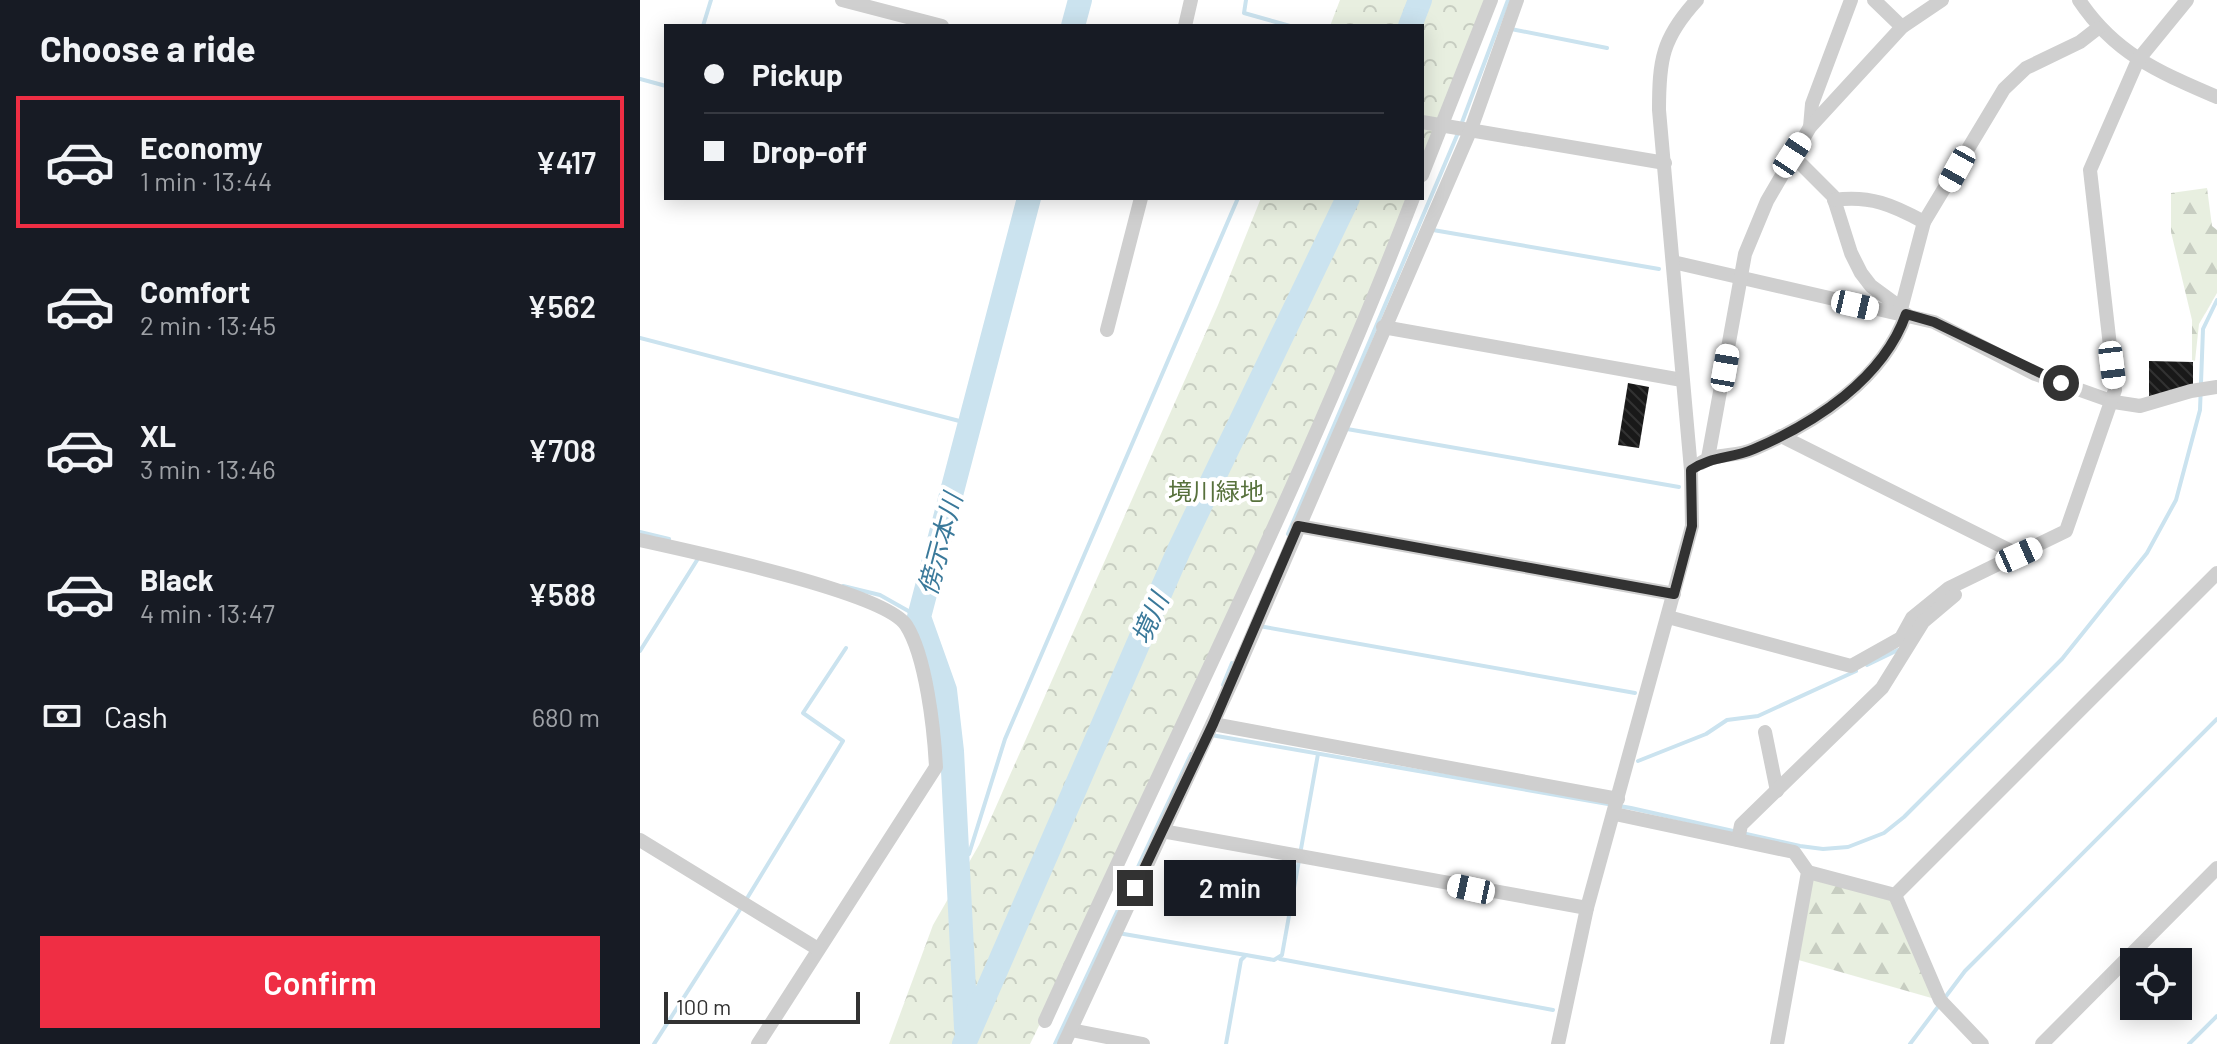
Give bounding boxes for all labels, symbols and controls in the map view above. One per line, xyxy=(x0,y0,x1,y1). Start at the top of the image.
text: Choose a ride xyxy=(40,26,256,69)
text: Pickup xyxy=(752,56,843,92)
icon: car xyxy=(44,126,116,198)
car xyxy=(1769,128,1815,182)
text: Economy xyxy=(140,129,263,165)
text: Drop-off xyxy=(752,133,867,169)
car xyxy=(1935,142,1979,196)
text: ¥417 xyxy=(535,144,596,180)
text: 1 min · 13:44 xyxy=(140,165,272,196)
icon: car xyxy=(44,270,116,342)
text: Comfort xyxy=(140,273,250,309)
text: ¥562 xyxy=(527,288,596,324)
car xyxy=(1829,288,1881,322)
text: 2 min · 13:45 xyxy=(140,309,276,340)
car xyxy=(2097,340,2127,390)
car xyxy=(1709,342,1741,394)
route start xyxy=(2043,365,2079,401)
icon: car xyxy=(44,414,116,486)
text: XL xyxy=(140,417,176,453)
text: ¥708 xyxy=(528,432,596,468)
text: 3 min · 13:46 xyxy=(140,453,276,484)
park label: 境川緑地 xyxy=(1168,476,1264,505)
water label: 傍示本川 xyxy=(911,487,968,598)
car xyxy=(1992,534,2046,576)
icon: car xyxy=(44,558,116,630)
text: Black xyxy=(140,561,214,597)
text: ¥588 xyxy=(528,576,596,612)
water label: 境川 xyxy=(1124,585,1175,648)
text: 4 min · 13:47 xyxy=(140,597,275,628)
icon: cash xyxy=(40,694,84,738)
text: Cash xyxy=(104,698,168,734)
text: 680 m xyxy=(532,701,600,732)
callout: 2 min xyxy=(1163,860,1295,916)
route end xyxy=(1117,870,1153,906)
text: 2 min xyxy=(1199,872,1261,903)
car xyxy=(1445,872,1497,906)
button: Confirm xyxy=(40,936,600,1028)
map controls xyxy=(2120,948,2192,1020)
button: locate xyxy=(2120,948,2192,1020)
scale bar xyxy=(664,988,860,1024)
text: 100 m xyxy=(676,993,731,1019)

